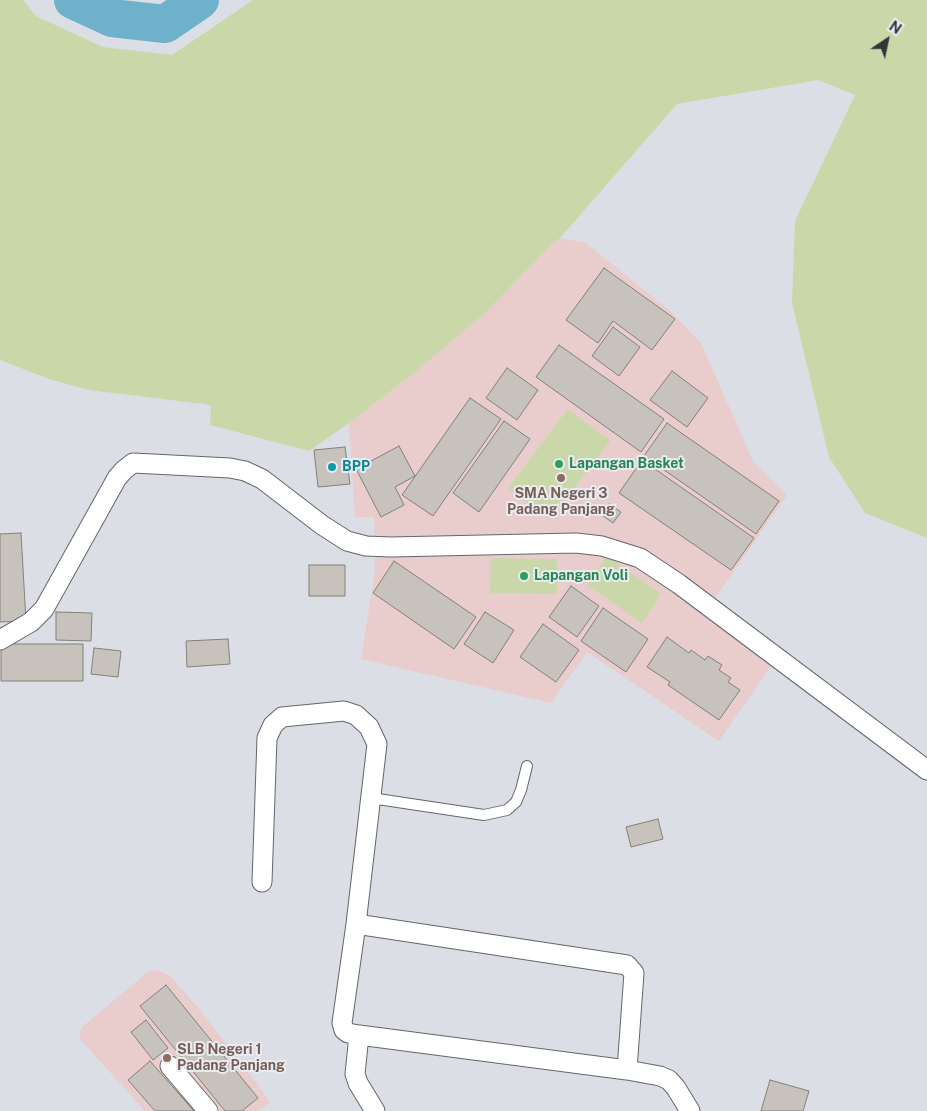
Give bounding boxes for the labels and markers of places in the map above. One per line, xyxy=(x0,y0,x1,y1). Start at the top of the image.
place label: Lapangan Basket xyxy=(569,456,684,472)
marker: Lapangan Basket xyxy=(553,458,565,470)
place label: BPP xyxy=(342,459,370,475)
marker: BPP xyxy=(326,461,338,473)
marker: SMA Negeri 3 Padang Panjang xyxy=(555,472,567,484)
place label: SMA Negeri 3 Padang Panjang xyxy=(507,486,615,518)
place label: Lapangan Voli xyxy=(534,568,628,584)
marker: Lapangan Voli xyxy=(518,570,530,582)
place label: SLB Negeri 1 Padang Panjang xyxy=(177,1042,285,1074)
marker: SLB Negeri 1 Padang Panjang xyxy=(161,1052,173,1064)

